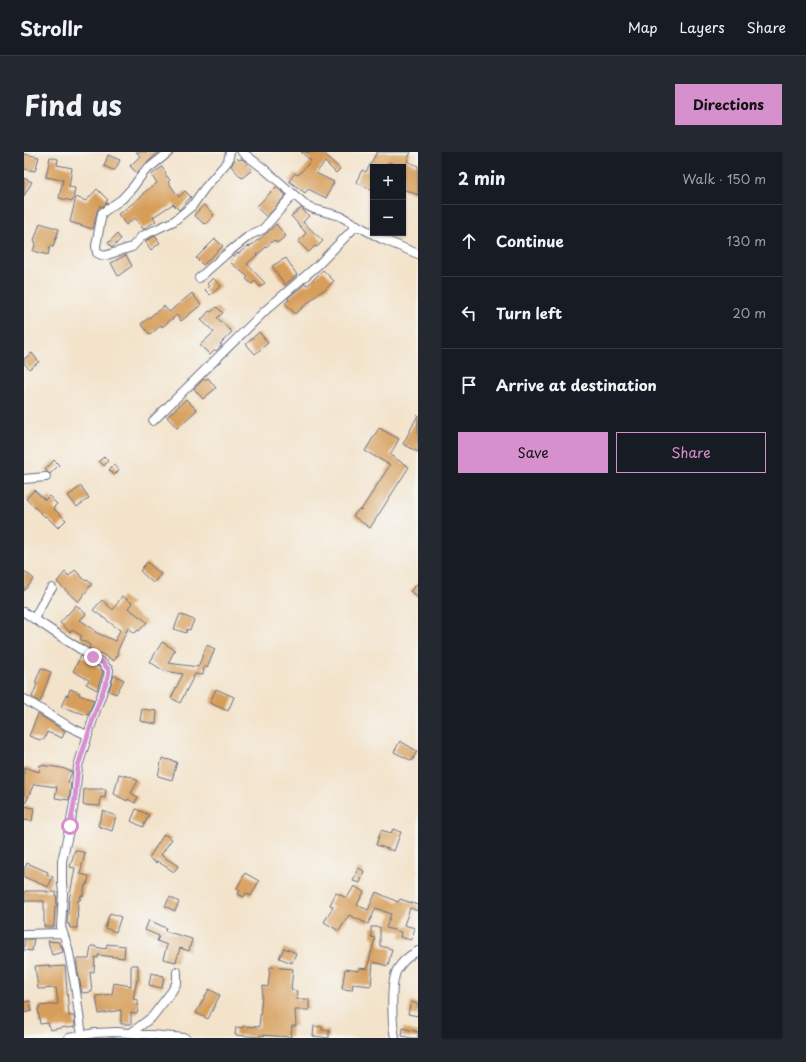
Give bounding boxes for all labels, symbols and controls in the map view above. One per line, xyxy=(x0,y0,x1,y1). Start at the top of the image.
text: Strollr xyxy=(20,14,83,42)
text: Map xyxy=(628,17,658,38)
text: Layers xyxy=(680,17,725,38)
text: Share xyxy=(747,17,786,38)
text: Find us xyxy=(24,83,122,126)
button: Directions xyxy=(675,84,782,125)
map controls xyxy=(370,164,406,236)
button: + xyxy=(370,164,406,200)
text: 2 min xyxy=(458,165,505,191)
text: Walk · 150 m xyxy=(682,169,766,188)
button: − xyxy=(370,200,406,236)
text: Continue xyxy=(496,229,564,252)
icon: ahead xyxy=(458,230,480,252)
text: 130 m xyxy=(727,231,766,250)
text: Turn left xyxy=(496,301,562,324)
icon: left xyxy=(458,302,480,324)
text: 20 m xyxy=(732,303,766,322)
text: Arrive at destination xyxy=(496,373,657,396)
icon: arrive xyxy=(458,374,480,396)
button: Save xyxy=(458,432,608,473)
button: Share xyxy=(616,432,766,473)
route end xyxy=(84,648,102,666)
route start xyxy=(61,817,79,835)

